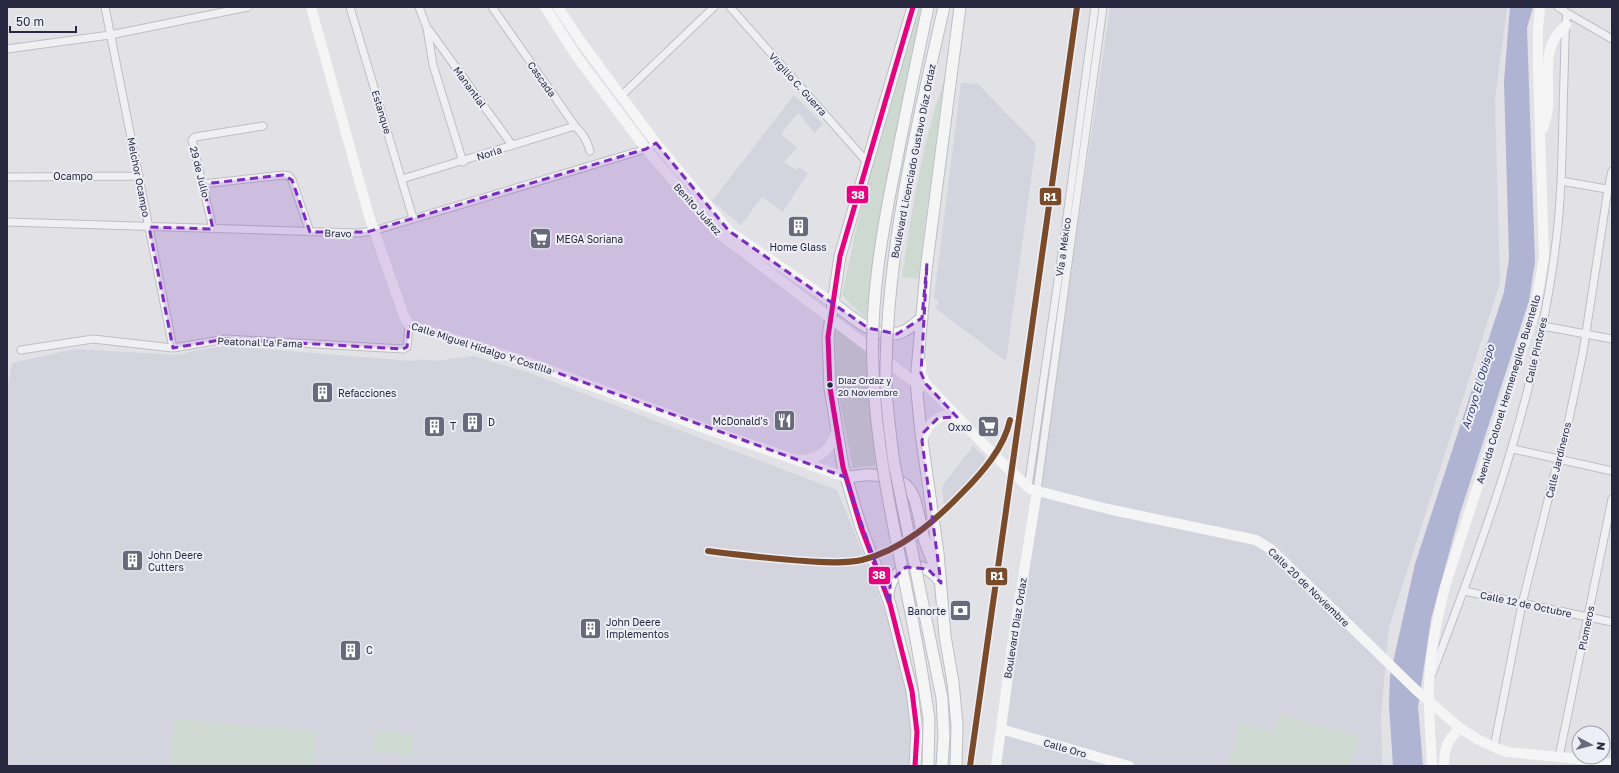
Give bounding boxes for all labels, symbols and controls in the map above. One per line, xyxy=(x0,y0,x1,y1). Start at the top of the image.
scale bar xyxy=(10,8,76,34)
text: 50 m xyxy=(16,14,44,29)
street label: Virgilio C. Guerra xyxy=(767,50,829,118)
street label: Cascada xyxy=(525,59,559,99)
street label: Boulevard Licenciado Gustavo Díaz Ordaz xyxy=(888,63,938,259)
street label: Manantial xyxy=(451,64,489,110)
street label: Estanque xyxy=(370,89,394,136)
street label: Melchor Ocampo xyxy=(125,136,153,218)
street label: Noria xyxy=(475,143,503,163)
street label: 29 de Julio xyxy=(188,145,212,199)
street label: Ocampo xyxy=(53,170,93,182)
street label: Benito Juárez xyxy=(672,181,724,237)
line badge: 38 xyxy=(846,185,869,204)
line badge: R1 xyxy=(1039,187,1062,206)
text: 38 xyxy=(851,188,865,201)
text: R1 xyxy=(1043,190,1057,203)
building icon: Home Glass xyxy=(785,214,811,240)
street label: Vía a México xyxy=(1053,217,1073,277)
supermarket icon: MEGA Soriana xyxy=(527,226,553,252)
street label: Bravo xyxy=(324,227,352,239)
place label: MEGA Soriana xyxy=(556,233,623,245)
place label: Home Glass xyxy=(769,241,827,253)
street label: Avenida Colonel Hermenegildo Buentello xyxy=(1473,293,1543,485)
street label: Calle Pintores xyxy=(1523,316,1549,384)
street label: Calle Miguel Hidalgo Y Costilla xyxy=(410,319,554,377)
street label: Peatonal La Fama xyxy=(217,335,303,349)
water label: Arroyo El Obispo xyxy=(1459,342,1498,431)
place label: Diaz Ordaz y 20 Noviembre xyxy=(838,375,898,398)
building icon: Refacciones xyxy=(309,380,335,406)
marker: Diaz Ordaz y 20 Noviembre xyxy=(825,380,835,390)
place label: Refacciones xyxy=(338,387,396,399)
restaurant icon: McDonald's xyxy=(771,408,797,434)
building icon: D xyxy=(460,409,486,435)
building icon: T xyxy=(422,413,448,439)
supermarket icon: Oxxo xyxy=(975,414,1001,440)
place label: McDonald's xyxy=(712,415,768,427)
place label: D xyxy=(488,416,495,428)
place label: T xyxy=(450,420,456,432)
place label: Oxxo xyxy=(948,421,972,433)
street label: Calle Jardineros xyxy=(1543,421,1573,499)
street label: Calle 20 de Noviembre xyxy=(1266,545,1352,629)
building icon: John Deere Cutters xyxy=(119,548,145,574)
place label: John Deere Cutters xyxy=(148,549,203,573)
line badge: 38 xyxy=(868,566,891,585)
line badge: R1 xyxy=(985,567,1008,586)
text: 38 xyxy=(872,568,886,581)
text: R1 xyxy=(990,569,1004,582)
street label: Boulevard Diaz Ordaz xyxy=(1001,577,1029,679)
street label: Calle 12 de Octubre xyxy=(1479,588,1573,620)
bank icon: Banorte xyxy=(948,598,974,624)
place label: Banorte xyxy=(908,605,946,617)
street label: Plomeros xyxy=(1575,605,1597,651)
building icon: John Deere Implementos xyxy=(578,615,604,641)
place label: John Deere Implementos xyxy=(606,616,669,640)
building icon: C xyxy=(338,637,364,663)
place label: C xyxy=(366,644,373,656)
north arrow xyxy=(1571,725,1611,765)
street label: Calle Oro xyxy=(1042,736,1088,760)
text: N xyxy=(1594,741,1608,751)

